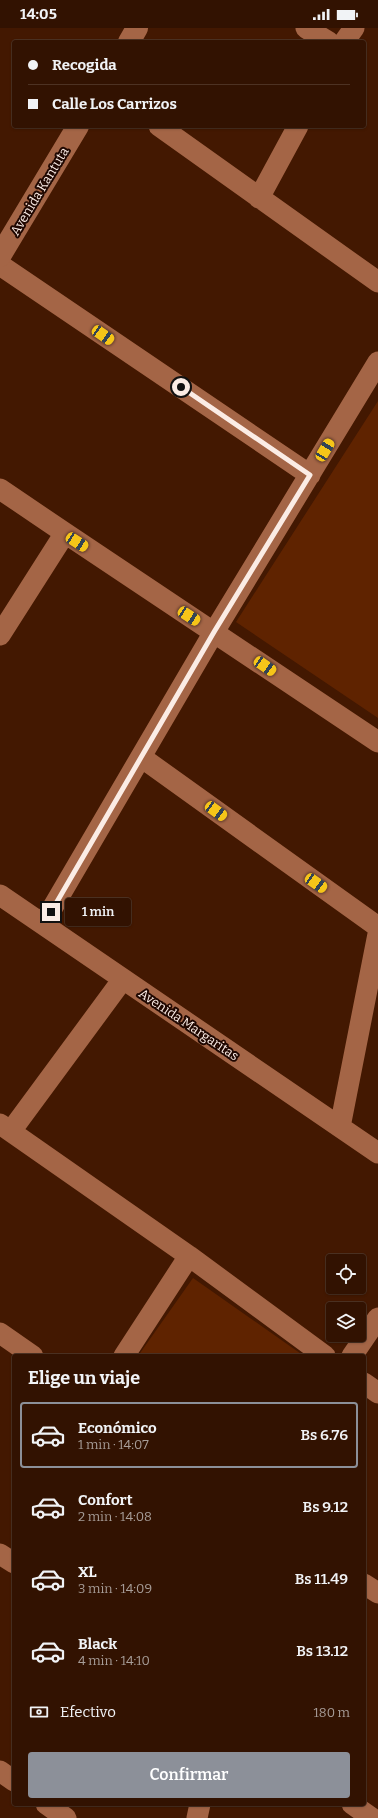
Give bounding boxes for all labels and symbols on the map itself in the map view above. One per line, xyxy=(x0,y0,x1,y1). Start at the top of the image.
street label: Avenida Kantuta xyxy=(7,144,72,238)
car xyxy=(90,323,116,347)
route start xyxy=(172,378,190,396)
car xyxy=(314,437,336,463)
car xyxy=(64,530,90,554)
car xyxy=(176,604,202,628)
car xyxy=(252,654,278,678)
car xyxy=(203,799,229,823)
car xyxy=(303,871,329,895)
callout: 1 min xyxy=(65,898,131,926)
route end xyxy=(42,903,60,921)
street label: Avenida Margaritas xyxy=(136,985,241,1063)

